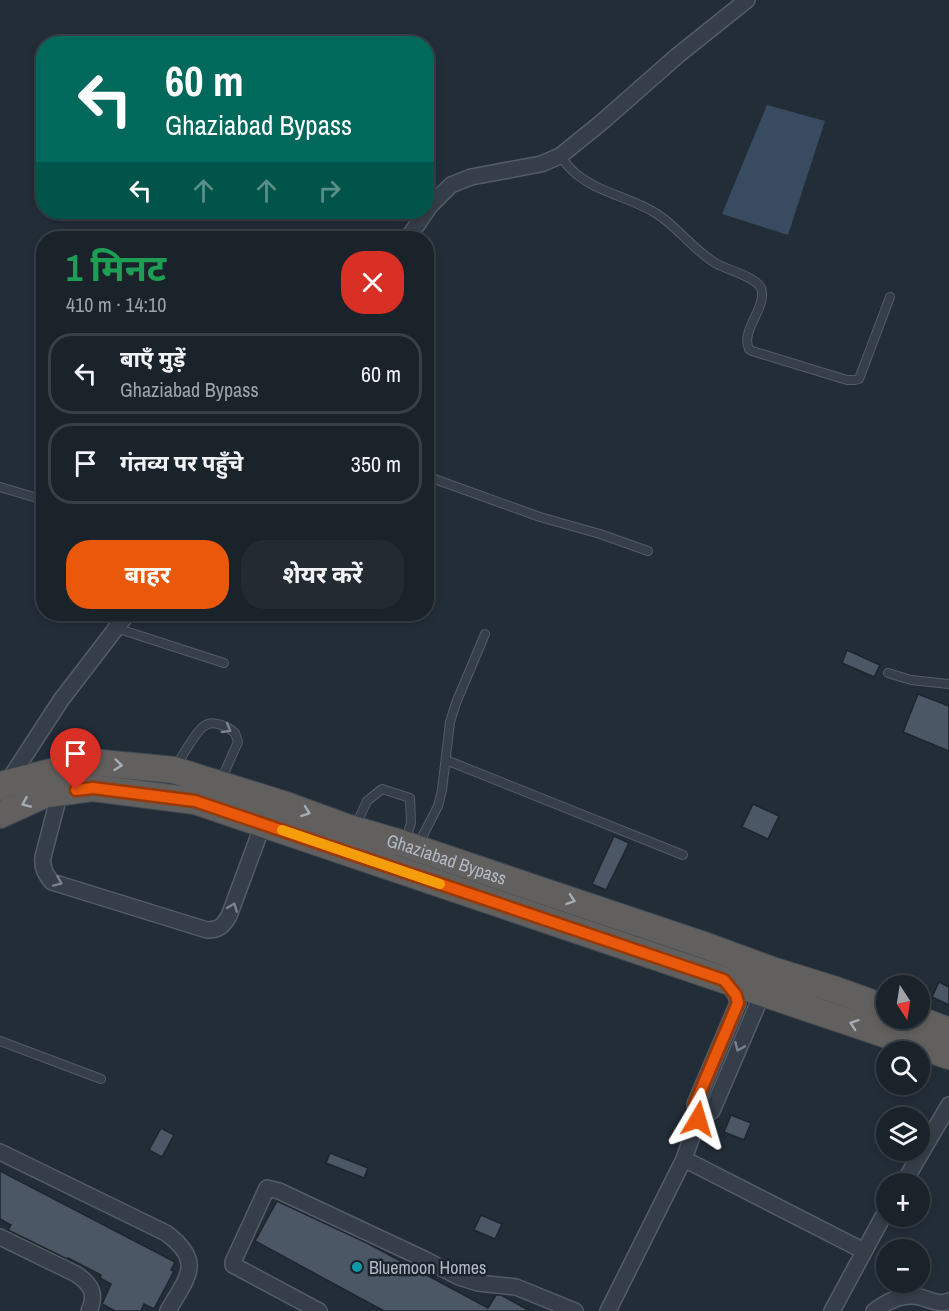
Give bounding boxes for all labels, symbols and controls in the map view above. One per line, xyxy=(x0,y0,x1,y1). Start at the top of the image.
text: 60 m xyxy=(165,53,244,109)
icon: left xyxy=(66,60,144,138)
text: Ghaziabad Bypass xyxy=(165,107,352,143)
icon: left xyxy=(124,174,157,207)
icon: ahead xyxy=(187,174,220,207)
icon: ahead xyxy=(250,174,283,207)
icon: right xyxy=(313,174,346,207)
text: 1 मिनट xyxy=(66,244,166,292)
button: close xyxy=(341,251,404,314)
text: 410 m · 14:10 xyxy=(66,291,166,318)
text: बाएँ मुड़ें xyxy=(120,344,185,374)
icon: left xyxy=(69,357,102,390)
text: 60 m xyxy=(361,359,401,389)
text: Ghaziabad Bypass xyxy=(120,376,259,403)
icon: arrive xyxy=(69,447,102,480)
text: गंतव्य पर पहुँचे xyxy=(120,448,243,478)
text: 350 m xyxy=(351,449,401,479)
button: बाहर xyxy=(66,540,229,609)
button: शेयर करें xyxy=(241,540,404,609)
one-way arrow xyxy=(221,722,232,733)
pin xyxy=(50,728,101,790)
icon: arrive xyxy=(59,737,92,770)
one-way arrow xyxy=(113,758,122,771)
one-way arrow xyxy=(22,796,33,808)
one-way arrow xyxy=(300,805,311,818)
street label: Ghaziabad Bypass xyxy=(384,827,510,890)
one-way arrow xyxy=(52,875,63,887)
one-way arrow xyxy=(565,893,576,906)
one-way arrow xyxy=(225,902,238,913)
north arrow xyxy=(876,975,930,1029)
map controls xyxy=(876,975,930,1293)
one-way arrow xyxy=(849,1018,860,1031)
one-way arrow xyxy=(735,1040,747,1051)
button: search xyxy=(876,1041,930,1095)
position arrow xyxy=(666,1087,730,1151)
button: layers xyxy=(876,1107,930,1161)
button: + xyxy=(876,1173,930,1227)
button: − xyxy=(876,1239,930,1293)
place label: Bluemoon Homes xyxy=(369,1255,486,1280)
marker: Bluemoon Homes xyxy=(350,1260,364,1274)

